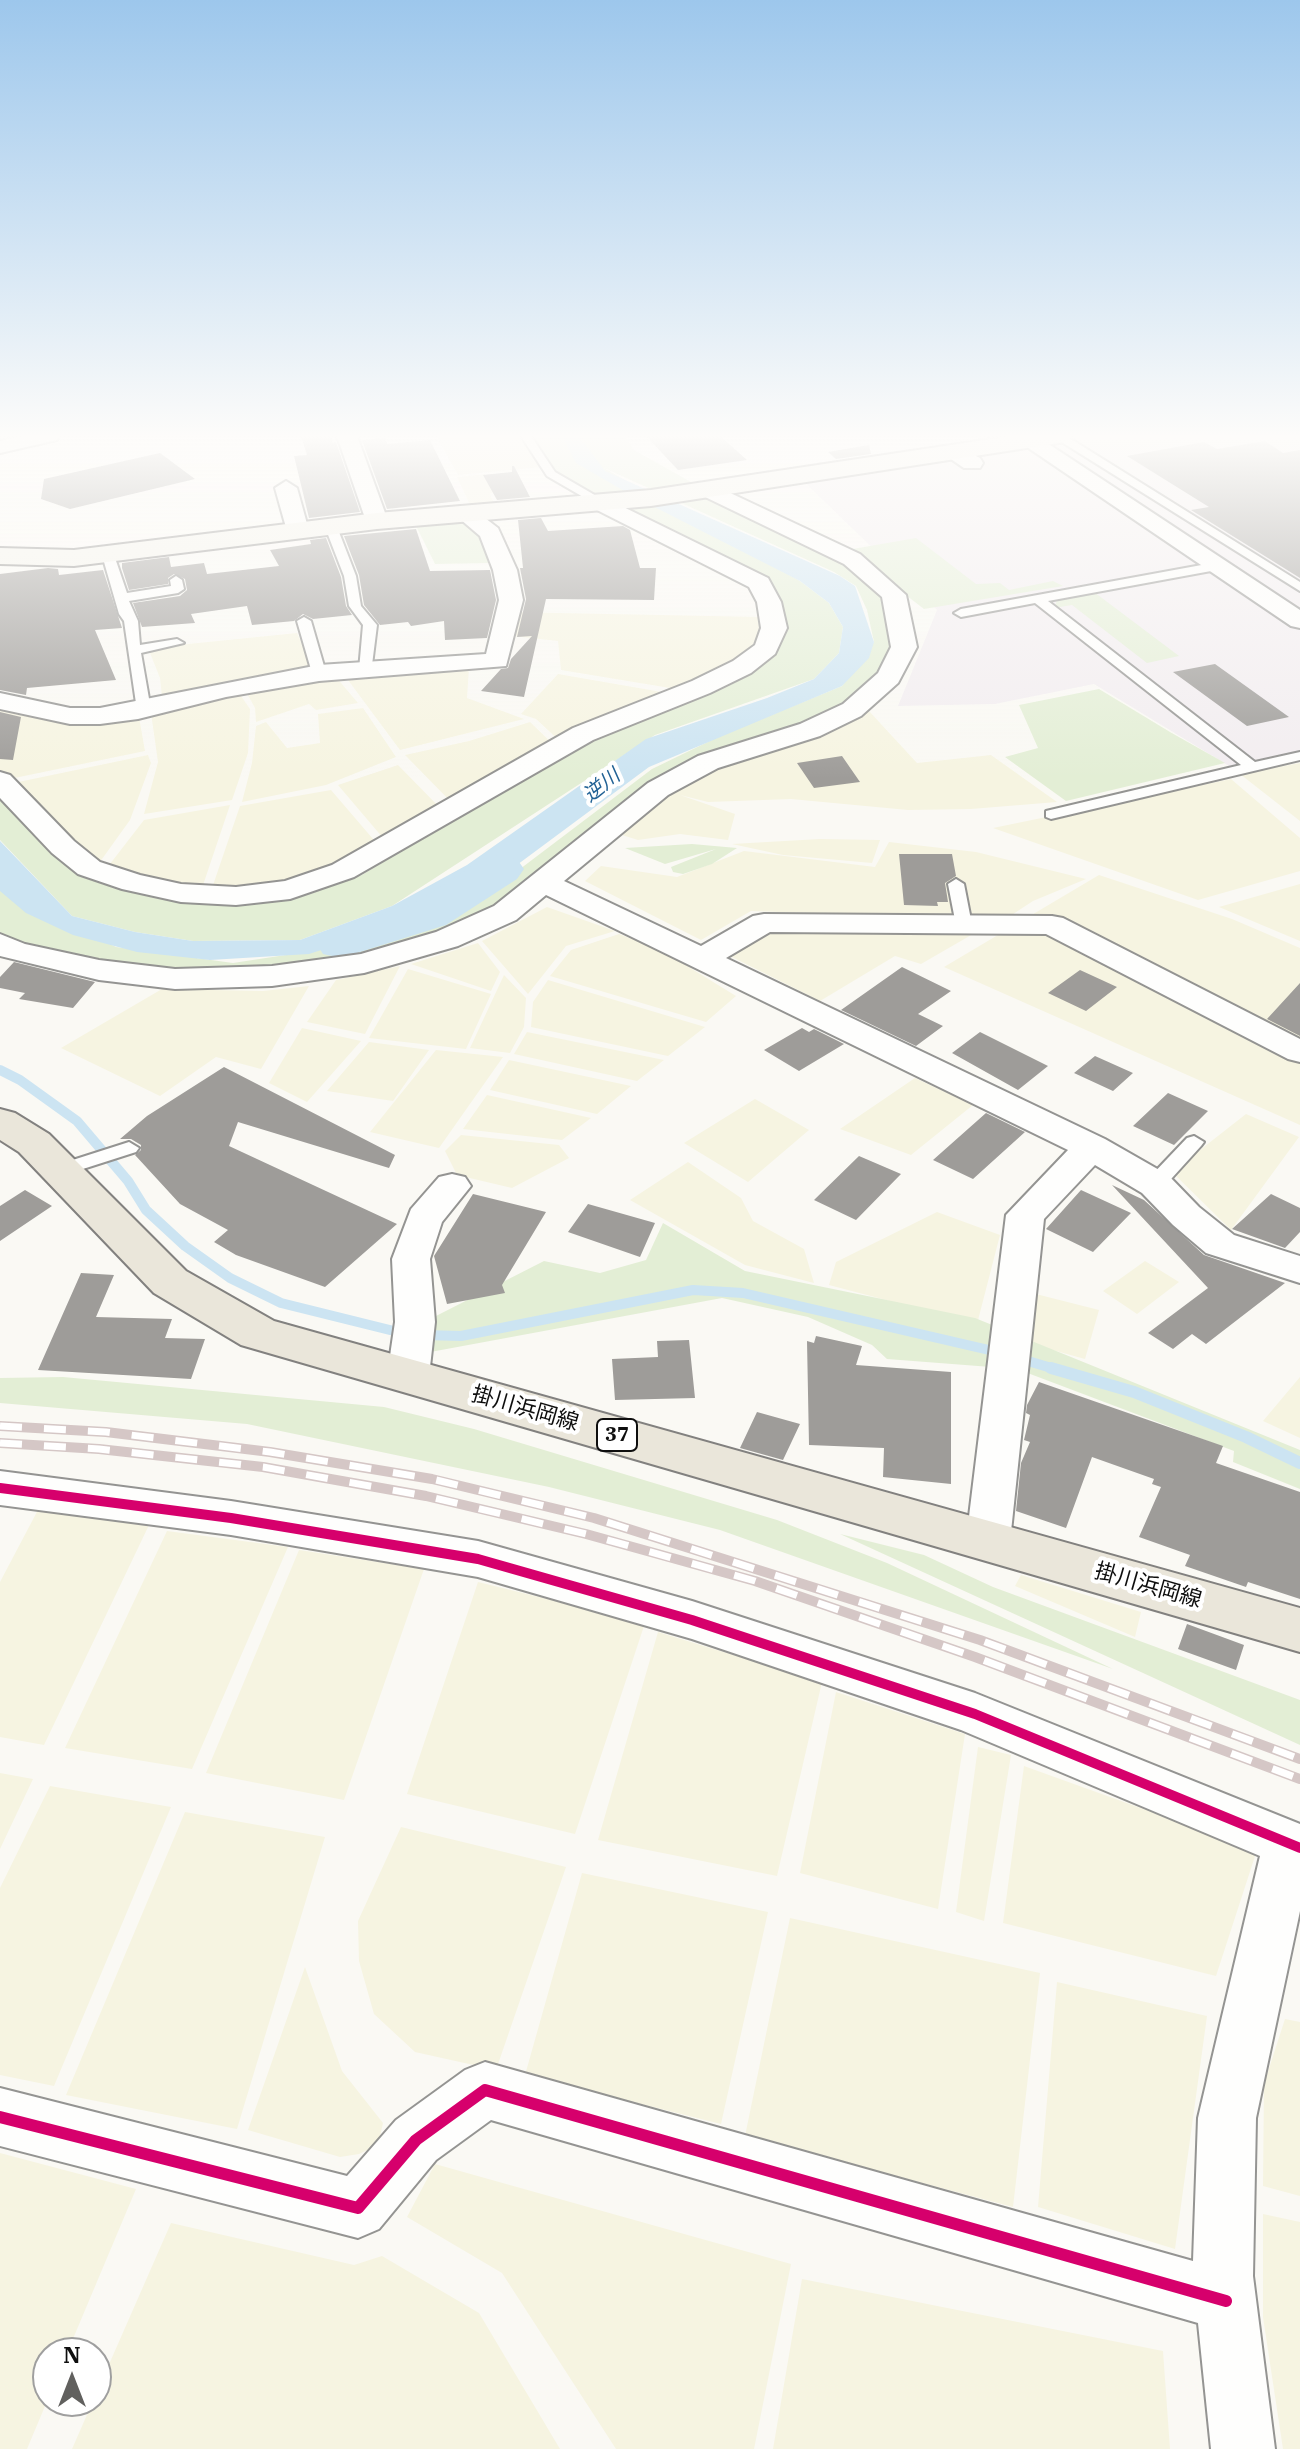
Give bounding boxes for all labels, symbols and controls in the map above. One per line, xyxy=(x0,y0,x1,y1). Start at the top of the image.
water label: 逆川 xyxy=(579,764,625,808)
street label: 掛川浜岡線 xyxy=(468,1381,582,1437)
road number: 37 xyxy=(597,1419,637,1451)
street label: 掛川浜岡線 xyxy=(1091,1558,1205,1614)
north arrow xyxy=(32,2337,112,2417)
text: N xyxy=(63,2340,81,2369)

